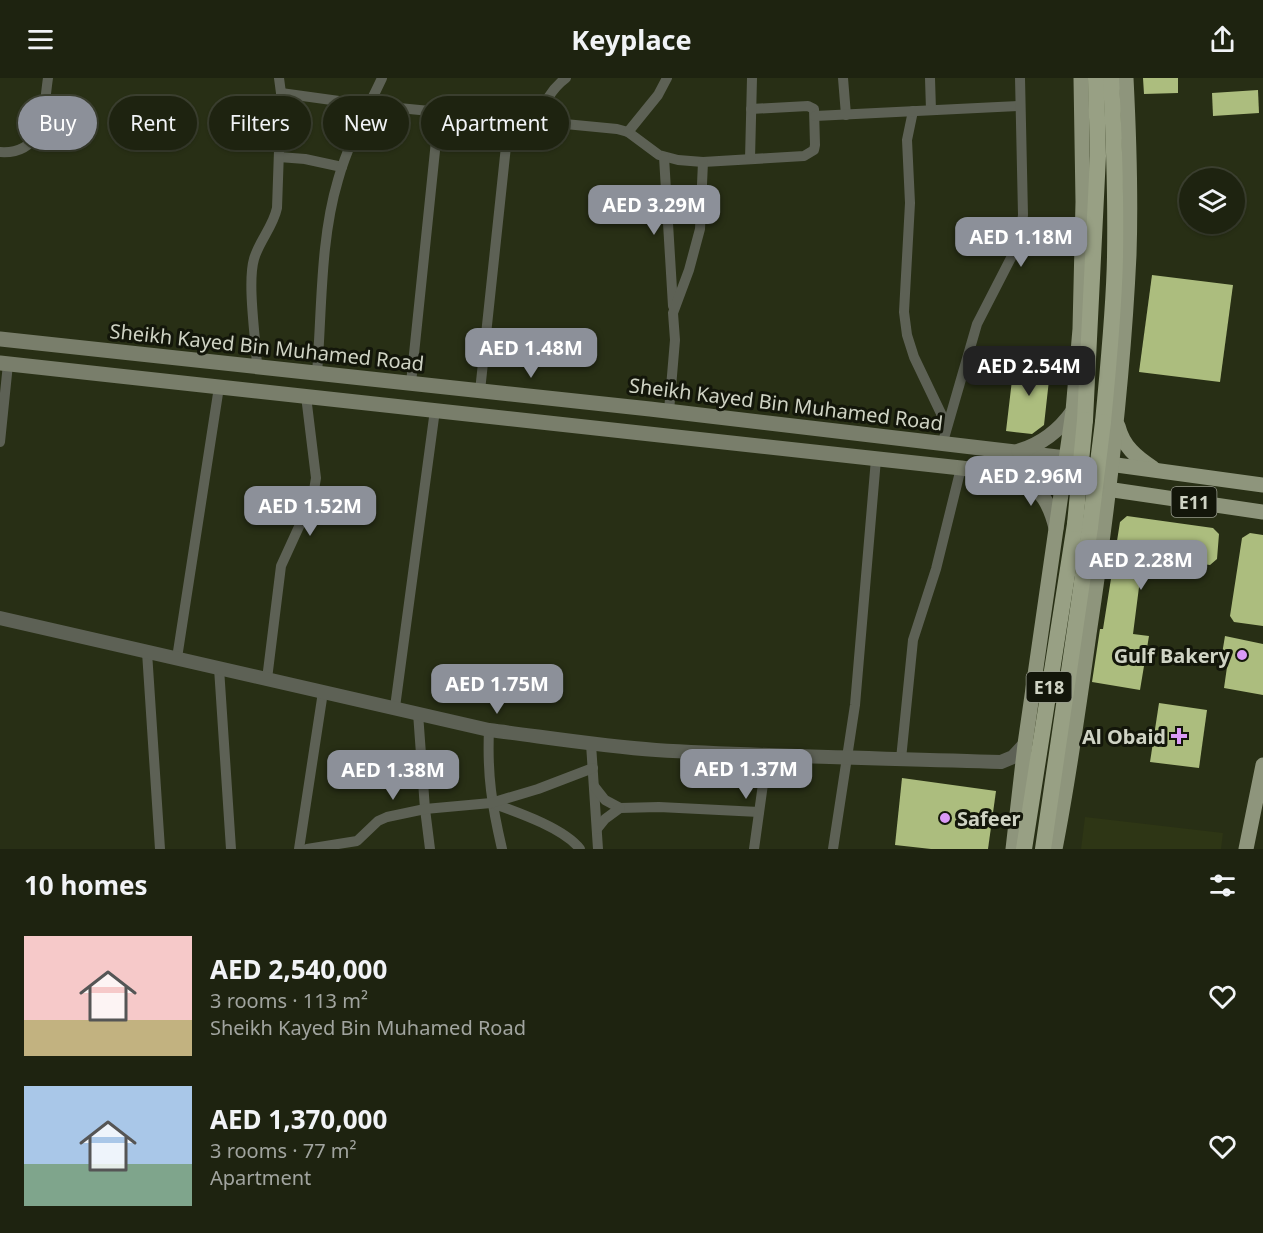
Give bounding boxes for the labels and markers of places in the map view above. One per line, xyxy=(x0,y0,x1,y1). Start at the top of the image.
pin: AED 3.29M xyxy=(585,185,723,236)
pin: AED 1.18M xyxy=(952,217,1090,268)
pin: AED 1.48M xyxy=(462,328,600,379)
pin: AED 2.54M xyxy=(960,346,1098,397)
pin: AED 2.96M xyxy=(962,456,1100,507)
pin: AED 1.52M xyxy=(241,486,379,537)
pin: AED 2.28M xyxy=(1072,540,1210,591)
place label: Gulf Bakery xyxy=(1114,642,1231,669)
marker: Gulf Bakery xyxy=(1235,648,1249,662)
pin: AED 1.75M xyxy=(428,664,566,715)
place label: Al Obaid xyxy=(1082,723,1166,750)
marker: Al Obaid xyxy=(1170,727,1188,745)
pin: AED 1.37M xyxy=(677,749,815,800)
pin: AED 1.38M xyxy=(324,750,462,801)
place label: Safeer xyxy=(957,805,1021,832)
marker: Safeer xyxy=(938,811,952,825)

